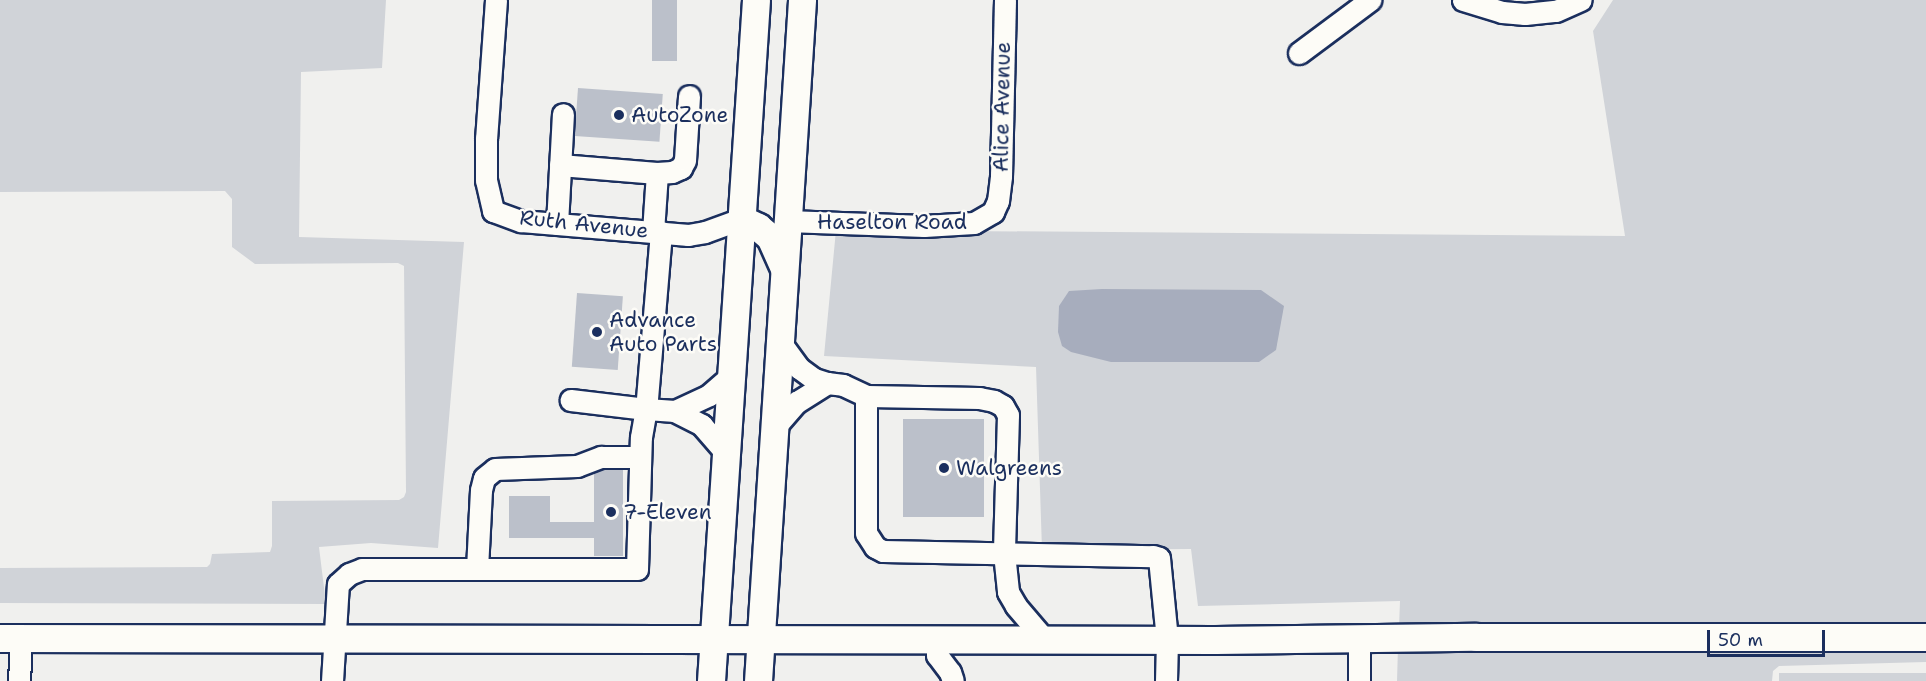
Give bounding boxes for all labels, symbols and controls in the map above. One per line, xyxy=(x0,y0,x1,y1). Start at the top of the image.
street label: Alice Avenue xyxy=(988,42,1016,172)
place label: AutoZone xyxy=(631,102,728,128)
marker: AutoZone xyxy=(612,108,626,122)
street label: Ruth Avenue xyxy=(518,205,650,243)
street label: Haselton Road xyxy=(817,209,967,235)
place label: Advance Auto Parts xyxy=(609,307,717,357)
marker: Advance Auto Parts xyxy=(590,325,604,339)
place label: Walgreens xyxy=(956,455,1062,481)
marker: Walgreens xyxy=(937,461,951,475)
place label: 7-Eleven xyxy=(623,499,712,525)
marker: 7-Eleven xyxy=(604,505,618,519)
scale bar xyxy=(1710,618,1828,656)
text: 50 m xyxy=(1718,628,1763,652)

